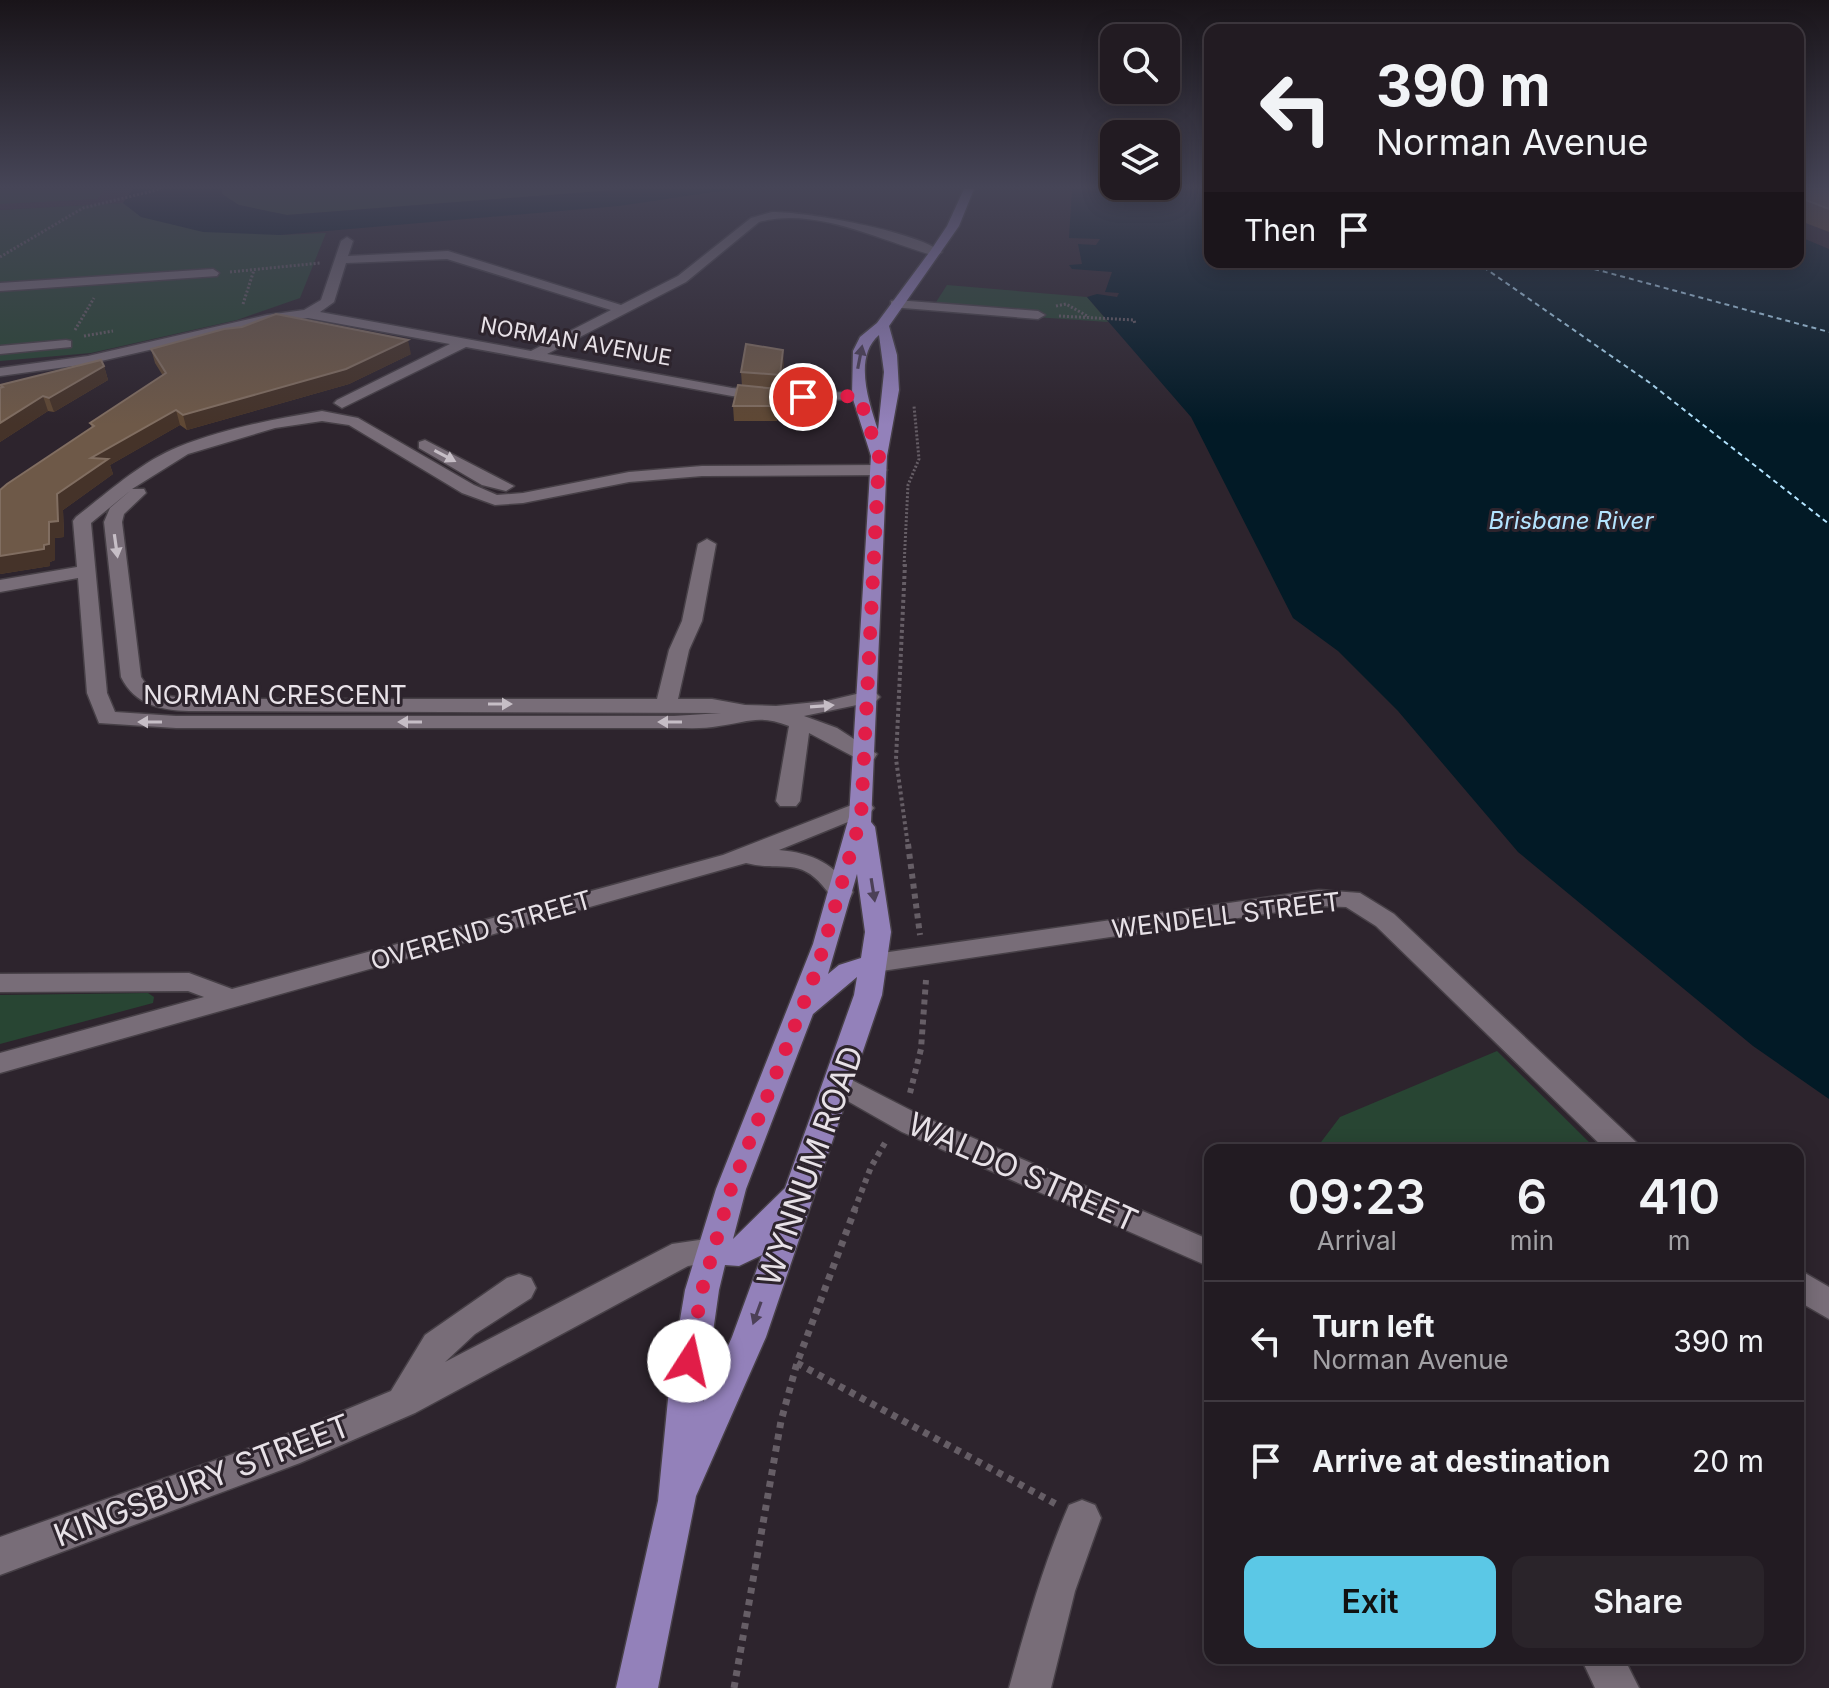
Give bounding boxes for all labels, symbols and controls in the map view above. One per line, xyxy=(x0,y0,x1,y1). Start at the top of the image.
map controls xyxy=(1100,24,1180,200)
button: search xyxy=(1100,24,1180,104)
text: 390 m xyxy=(1376,52,1551,120)
icon: left xyxy=(1244,56,1348,160)
button: layers xyxy=(1100,120,1180,200)
text: Norman Avenue xyxy=(1376,120,1648,164)
icon: arrive xyxy=(1332,208,1376,252)
text: Then xyxy=(1244,212,1316,248)
street label: NORMAN AVENUE xyxy=(478,311,674,371)
one-way arrow xyxy=(855,344,867,369)
pin xyxy=(769,363,837,431)
icon: arrive xyxy=(781,375,825,419)
one-way arrow xyxy=(434,449,456,463)
water label: Brisbane River xyxy=(1489,506,1654,535)
one-way arrow xyxy=(110,534,123,559)
street label: NORMAN CRESCENT xyxy=(143,679,407,710)
one-way arrow xyxy=(488,698,513,710)
one-way arrow xyxy=(810,699,835,712)
one-way arrow xyxy=(137,715,162,728)
one-way arrow xyxy=(657,715,682,728)
one-way arrow xyxy=(397,716,422,728)
one-way arrow xyxy=(867,878,879,903)
street label: OVEREND STREET xyxy=(367,884,595,976)
street label: WENDELL STREET xyxy=(1110,886,1342,944)
street label: WYNNUM ROAD xyxy=(749,1041,871,1291)
street label: WALDO STREET xyxy=(902,1104,1144,1240)
text: 09:23 xyxy=(1288,1167,1426,1226)
text: 6 xyxy=(1516,1167,1547,1226)
text: 410 xyxy=(1638,1167,1720,1226)
text: Arrival xyxy=(1317,1225,1397,1256)
text: min xyxy=(1510,1225,1554,1256)
text: m xyxy=(1668,1225,1690,1256)
one-way arrow xyxy=(751,1301,763,1325)
text: Turn left xyxy=(1312,1308,1434,1344)
position arrow xyxy=(647,1319,731,1403)
icon: left xyxy=(1244,1319,1288,1363)
text: 390 m xyxy=(1673,1323,1764,1359)
text: Norman Avenue xyxy=(1312,1344,1509,1375)
street label: KINGSBURY STREET xyxy=(48,1405,356,1555)
icon: arrive xyxy=(1244,1439,1288,1483)
text: Arrive at destination xyxy=(1312,1443,1610,1479)
text: 20 m xyxy=(1692,1443,1764,1479)
button: Exit xyxy=(1244,1556,1496,1648)
button: Share xyxy=(1512,1556,1764,1648)

